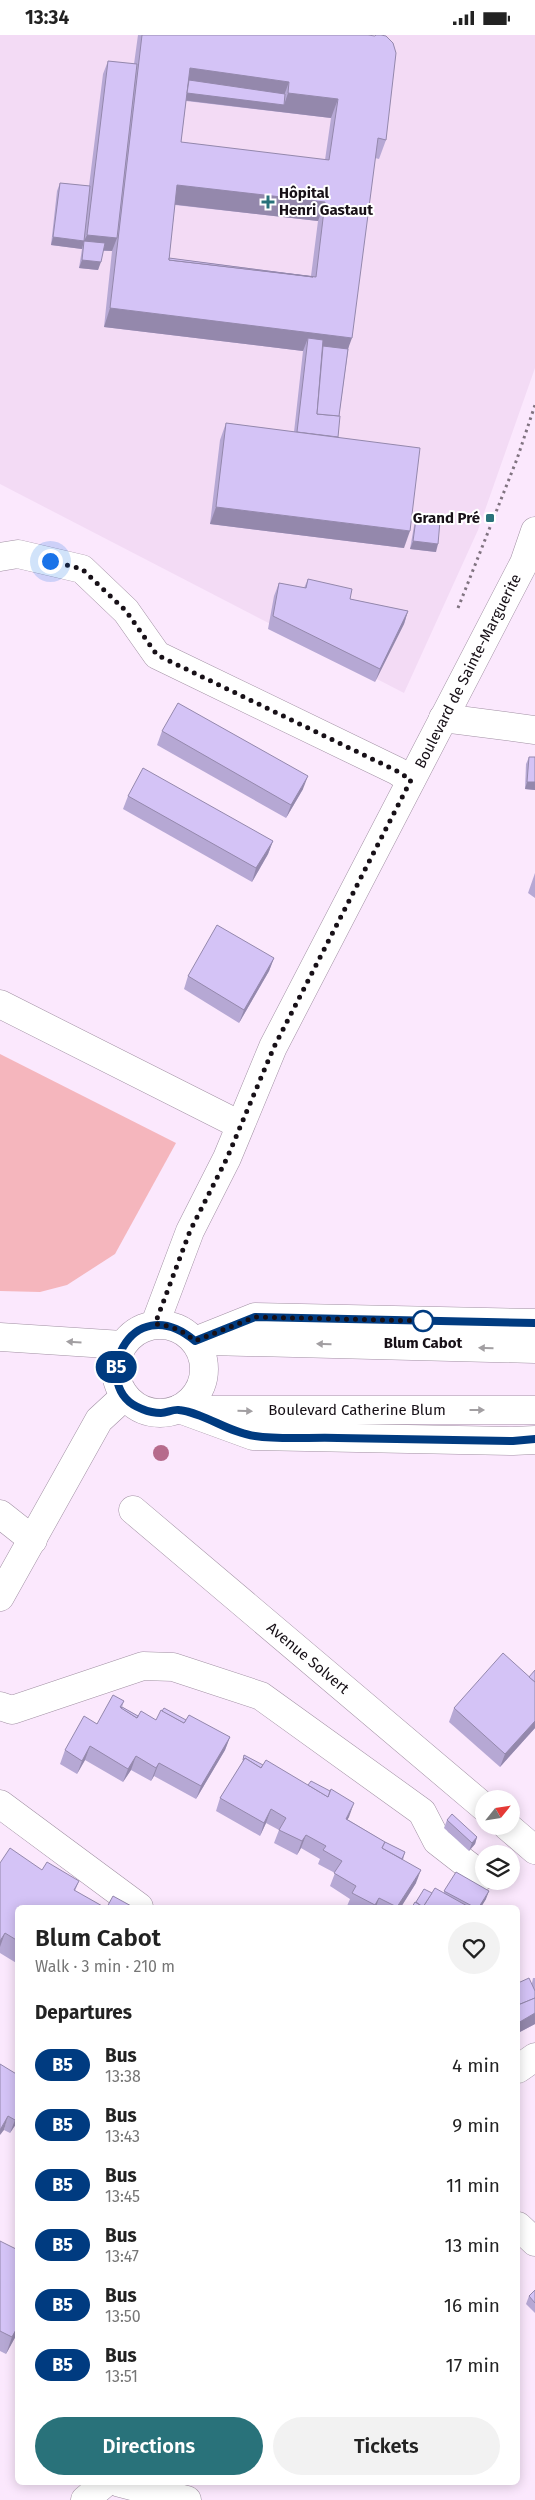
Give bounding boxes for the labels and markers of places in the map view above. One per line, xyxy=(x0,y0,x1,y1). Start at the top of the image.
place label: Hôpital Henri Gastaut xyxy=(279,184,373,219)
marker: Hôpital Henri Gastaut xyxy=(261,195,275,209)
place label: Grand Pré xyxy=(413,509,480,527)
marker: Grand Pré xyxy=(484,512,496,524)
marker: Blum Cabot xyxy=(412,1310,434,1332)
place label: Blum Cabot xyxy=(384,1334,463,1352)

